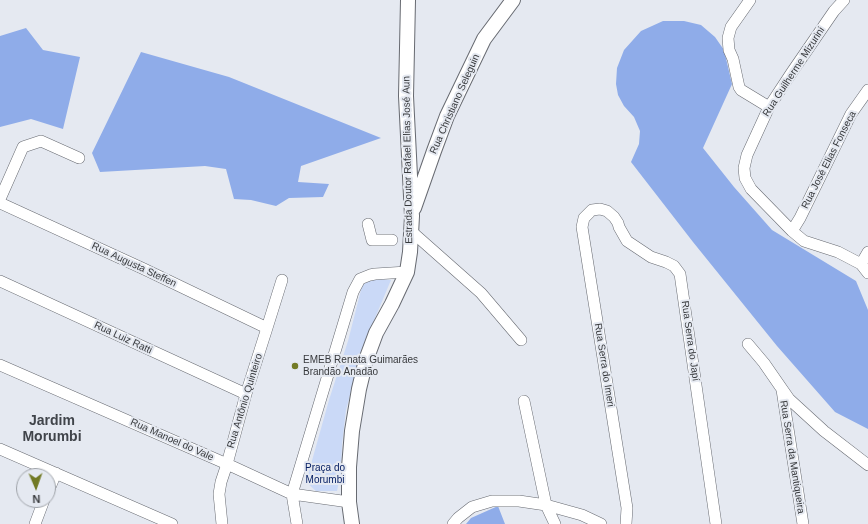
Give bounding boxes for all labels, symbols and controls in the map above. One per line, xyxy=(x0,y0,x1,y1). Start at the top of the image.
street label: Rua Guilherme Mizurini xyxy=(761,25,827,119)
street label: Rua Christiano Seleguin xyxy=(428,52,482,156)
street label: Estrada Doutor Rafael Elias José Aun xyxy=(401,76,415,244)
street label: Rua José Elias Fonseca xyxy=(799,109,859,211)
street label: Rua Augusta Steffen xyxy=(90,240,178,290)
street label: Rua Serra do Japí xyxy=(678,300,702,382)
street label: Rua Luiz Ratti xyxy=(92,319,154,357)
street label: Rua Serra do Imeri xyxy=(591,322,617,408)
street label: Rua Antônio Quinteiro xyxy=(225,352,265,450)
place label: EMEB Renata Guimarães Brandão Anadão xyxy=(303,354,418,378)
marker: EMEB Renata Guimarães Brandão Anadão xyxy=(290,361,300,371)
street label: Rua Serra da Mantiqueira xyxy=(777,400,807,514)
district label: Jardim Morumbi xyxy=(22,413,82,446)
street label: Rua Manoel do Vale xyxy=(129,416,215,464)
park label: Praça do Morumbi xyxy=(305,462,345,486)
north arrow xyxy=(16,468,56,508)
text: N xyxy=(32,493,41,505)

